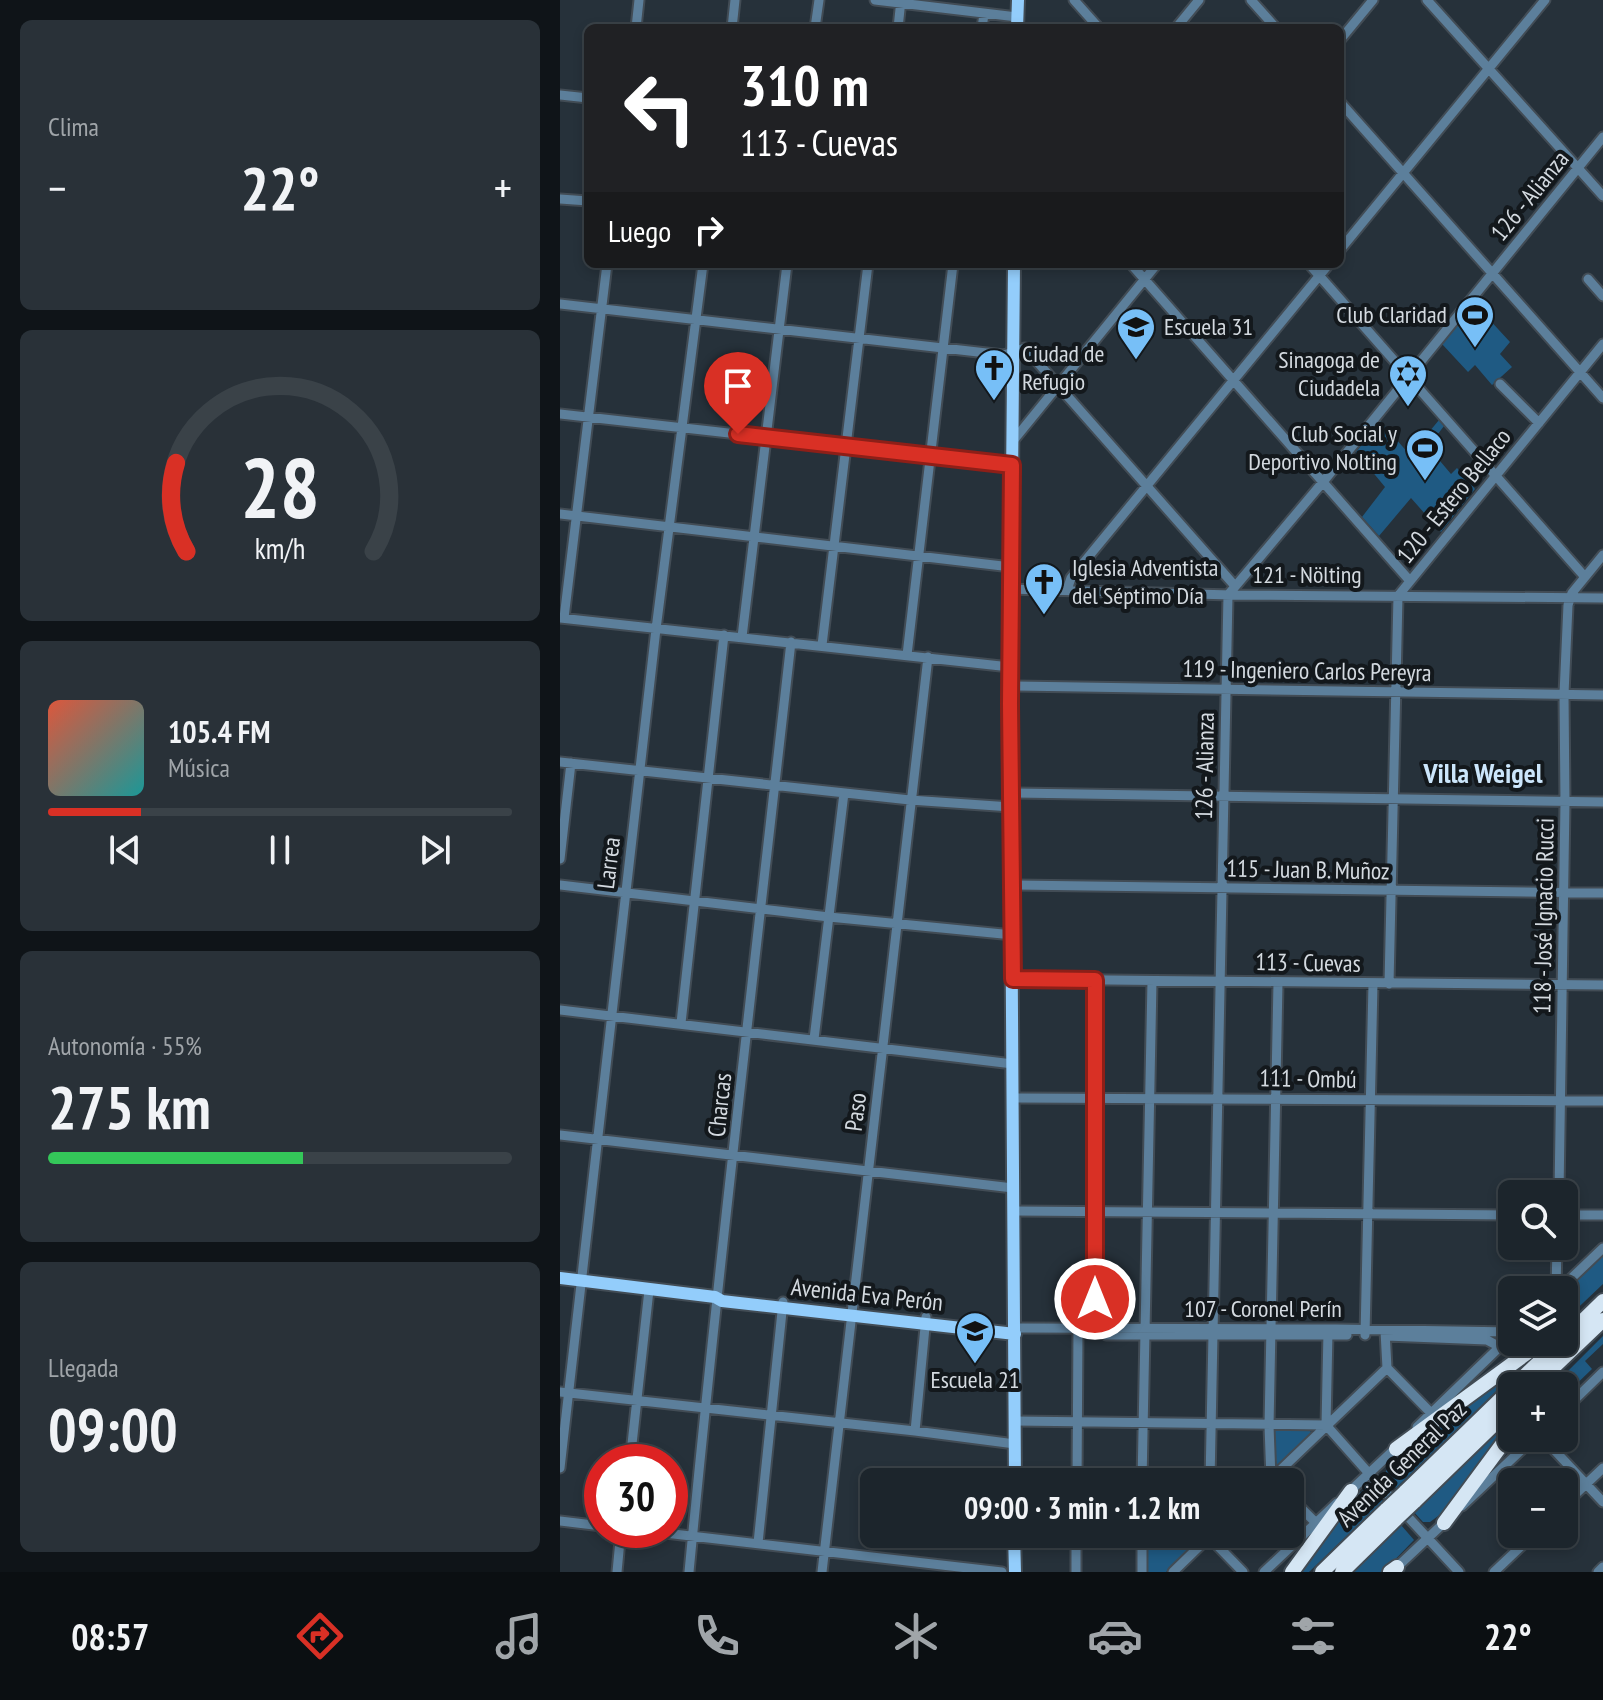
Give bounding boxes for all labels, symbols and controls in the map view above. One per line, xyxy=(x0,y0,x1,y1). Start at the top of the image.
text: 310 m xyxy=(740,49,869,121)
icon: left xyxy=(608,56,712,160)
text: Clima xyxy=(48,110,99,143)
text: 113 - Cuevas xyxy=(740,119,898,166)
street label: 126 - Alianza xyxy=(1484,144,1576,247)
text: 22° xyxy=(240,149,320,227)
text: − xyxy=(48,159,66,216)
text: + xyxy=(494,159,512,216)
icon: right xyxy=(687,208,731,252)
text: Luego xyxy=(608,211,671,250)
sports icon: Club Claridad xyxy=(1454,294,1496,349)
place label: Club Claridad xyxy=(1336,299,1447,330)
school or university icon: Escuela 31 xyxy=(1115,306,1157,361)
place label: Escuela 31 xyxy=(1164,311,1253,342)
place label: Ciudad de Refugio xyxy=(1022,338,1104,397)
place label: Sinagoga de Ciudadela xyxy=(1278,344,1380,403)
church icon: Ciudad de Refugio xyxy=(973,347,1015,402)
pin xyxy=(704,352,772,434)
synagogue icon: Sinagoga de Ciudadela xyxy=(1387,353,1429,408)
icon: arrive xyxy=(716,364,760,408)
place label: Club Social y Deportivo Nolting xyxy=(1248,418,1397,477)
street label: 120 - Estero Bellaco xyxy=(1390,422,1518,570)
sports icon: Club Social y Deportivo Nolting xyxy=(1404,427,1446,482)
text: 28 xyxy=(240,432,320,540)
text: km/h xyxy=(255,530,305,567)
place label: Iglesia Adventista del Séptimo Día xyxy=(1072,552,1218,611)
street label: 121 - Nölting xyxy=(1252,559,1362,590)
church icon: Iglesia Adventista del Séptimo Día xyxy=(1023,561,1065,616)
street label: 119 - Ingeniero Carlos Pereyra xyxy=(1182,653,1432,688)
text: 105.4 FM xyxy=(168,712,270,751)
street label: 126 - Alianza xyxy=(1188,712,1221,820)
text: Música xyxy=(168,751,230,784)
district label: Villa Weigel xyxy=(1422,754,1543,791)
street label: 118 - José Ignacio Rucci xyxy=(1526,818,1561,1014)
icon: previous xyxy=(103,828,147,872)
icon: pause xyxy=(258,828,302,872)
icon: next xyxy=(413,828,457,872)
street label: Larrea xyxy=(590,835,627,891)
street label: 115 - Juan B. Muñoz xyxy=(1226,853,1390,886)
street label: 113 - Cuevas xyxy=(1255,946,1361,979)
text: Autonomía · 55% xyxy=(48,1029,202,1062)
street label: 111 - Ombú xyxy=(1259,1062,1357,1095)
text: 275 km xyxy=(48,1068,211,1146)
street label: Charcas xyxy=(701,1072,738,1138)
street label: Paso xyxy=(838,1091,873,1133)
map controls xyxy=(1498,1180,1578,1548)
button: search xyxy=(1498,1180,1578,1260)
position arrow xyxy=(1053,1257,1137,1341)
street label: Avenida Eva Perón xyxy=(790,1271,944,1318)
button: layers xyxy=(1498,1276,1578,1356)
street label: 107 - Coronel Perín xyxy=(1184,1293,1342,1324)
school or university icon: Escuela 21 xyxy=(954,1310,996,1365)
text: Llegada xyxy=(48,1351,119,1384)
place label: Escuela 21 xyxy=(930,1364,1020,1395)
button: + xyxy=(1498,1372,1578,1452)
text: 09:00 xyxy=(48,1390,178,1468)
street label: Avenida General Paz xyxy=(1330,1394,1473,1533)
speed limit sign: 30 xyxy=(584,1444,688,1548)
button: − xyxy=(1498,1468,1578,1548)
text: 09:00 · 3 min · 1.2 km xyxy=(964,1488,1200,1527)
icon: directions xyxy=(292,1608,348,1664)
icon: music xyxy=(491,1608,547,1664)
icon: phone xyxy=(689,1608,745,1664)
icon: climate xyxy=(888,1608,944,1664)
icon: car xyxy=(1087,1608,1143,1664)
icon: filters xyxy=(1285,1608,1341,1664)
text: 08:57 xyxy=(71,1613,149,1660)
text: 22° xyxy=(1484,1613,1532,1660)

